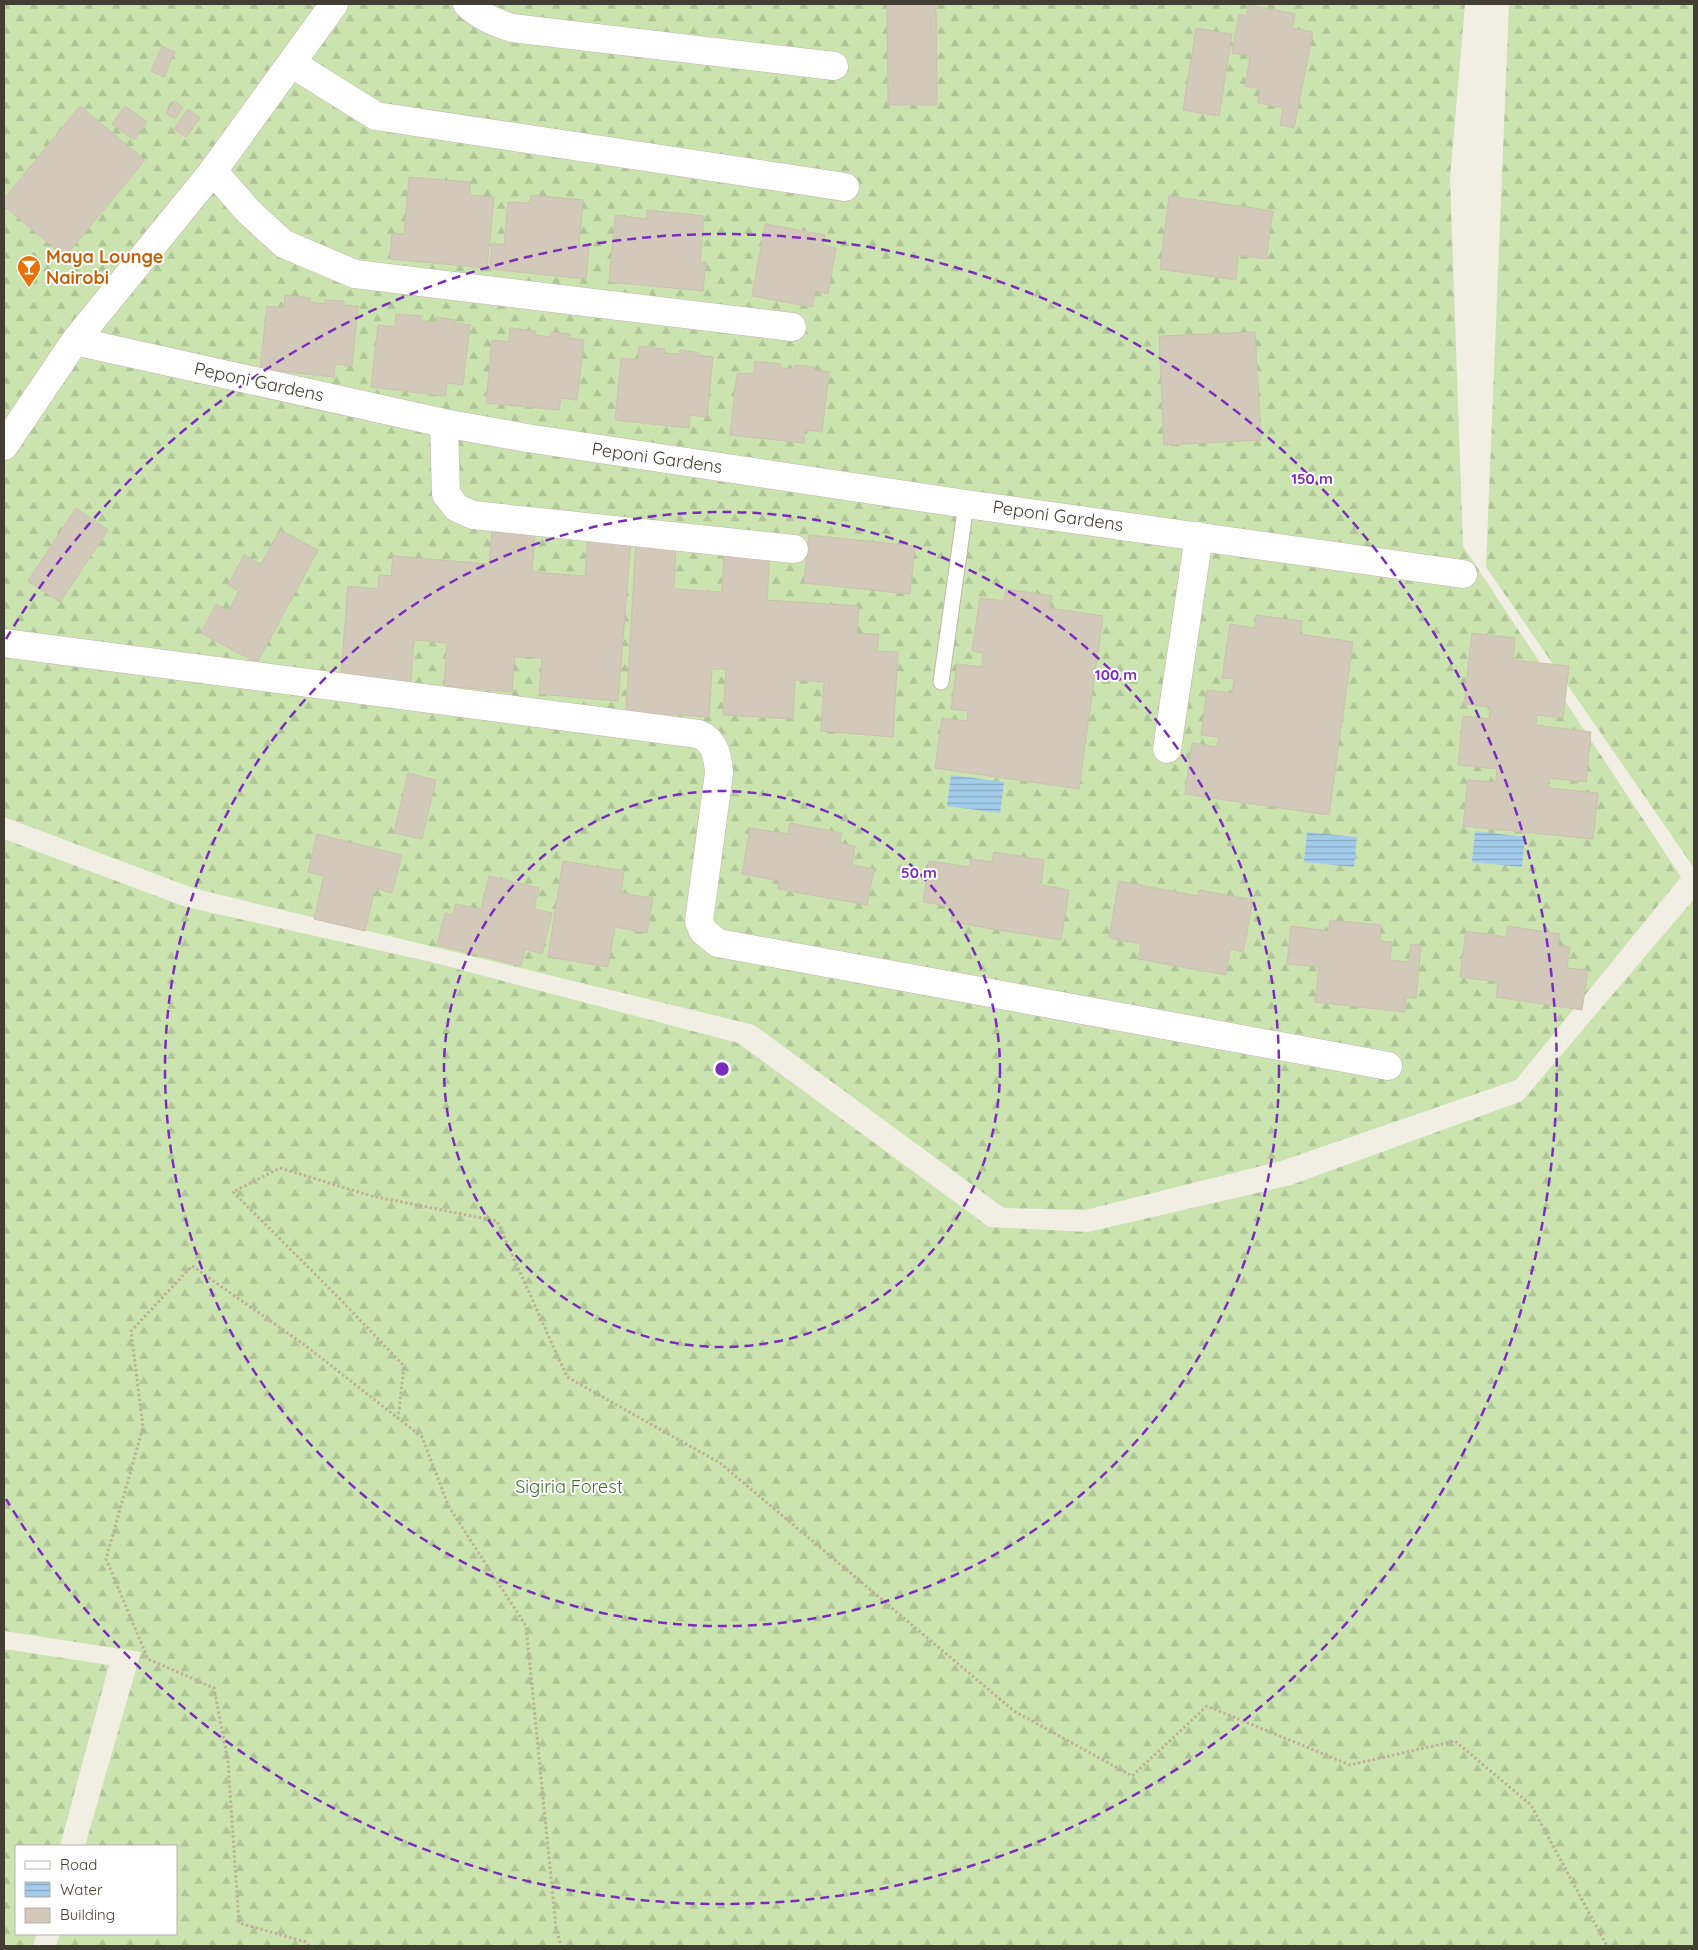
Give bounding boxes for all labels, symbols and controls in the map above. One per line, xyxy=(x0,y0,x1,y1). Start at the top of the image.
place label: Maya Lounge Nairobi xyxy=(46,245,163,289)
bar icon: Maya Lounge Nairobi xyxy=(16,254,42,288)
street label: Peponi Gardens xyxy=(192,357,326,406)
street label: Peponi Gardens xyxy=(590,437,724,478)
text: 150 m xyxy=(1291,469,1333,488)
street label: Peponi Gardens xyxy=(991,495,1125,536)
text: 100 m xyxy=(1095,665,1137,684)
text: 50 m xyxy=(901,863,937,882)
centre of rings xyxy=(713,1060,731,1078)
park label: Sigiria Forest xyxy=(515,1475,623,1498)
legend xyxy=(15,1845,178,1935)
text: Road xyxy=(60,1855,97,1874)
text: Water xyxy=(60,1880,103,1899)
text: Building xyxy=(60,1905,115,1924)

